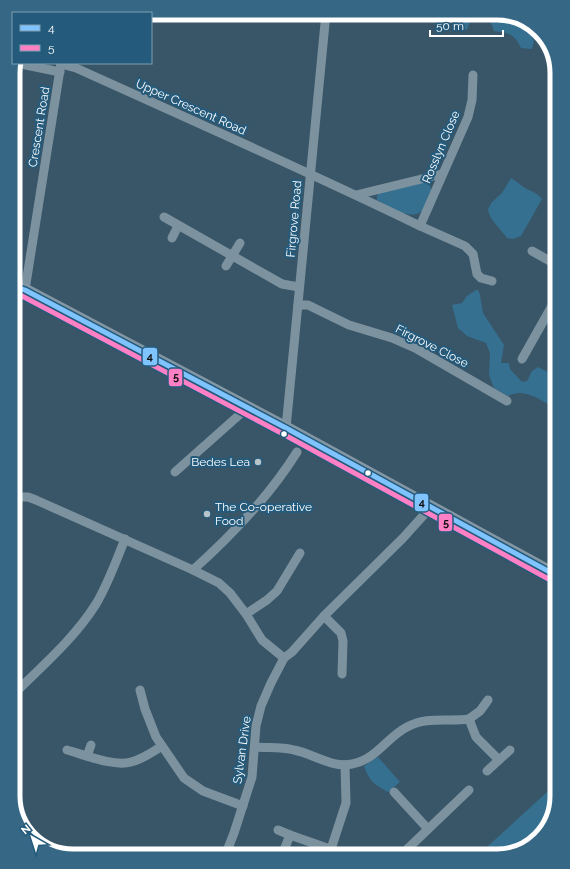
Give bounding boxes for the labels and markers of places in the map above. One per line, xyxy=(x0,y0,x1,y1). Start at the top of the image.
unlabelled marker xyxy=(279,429,289,439)
place label: Bedes Lea xyxy=(191,455,250,469)
marker: Bedes Lea xyxy=(253,457,263,467)
unlabelled marker xyxy=(363,468,373,478)
place label: The Co-operative Food xyxy=(215,500,312,528)
marker: The Co-operative Food xyxy=(202,509,212,519)

